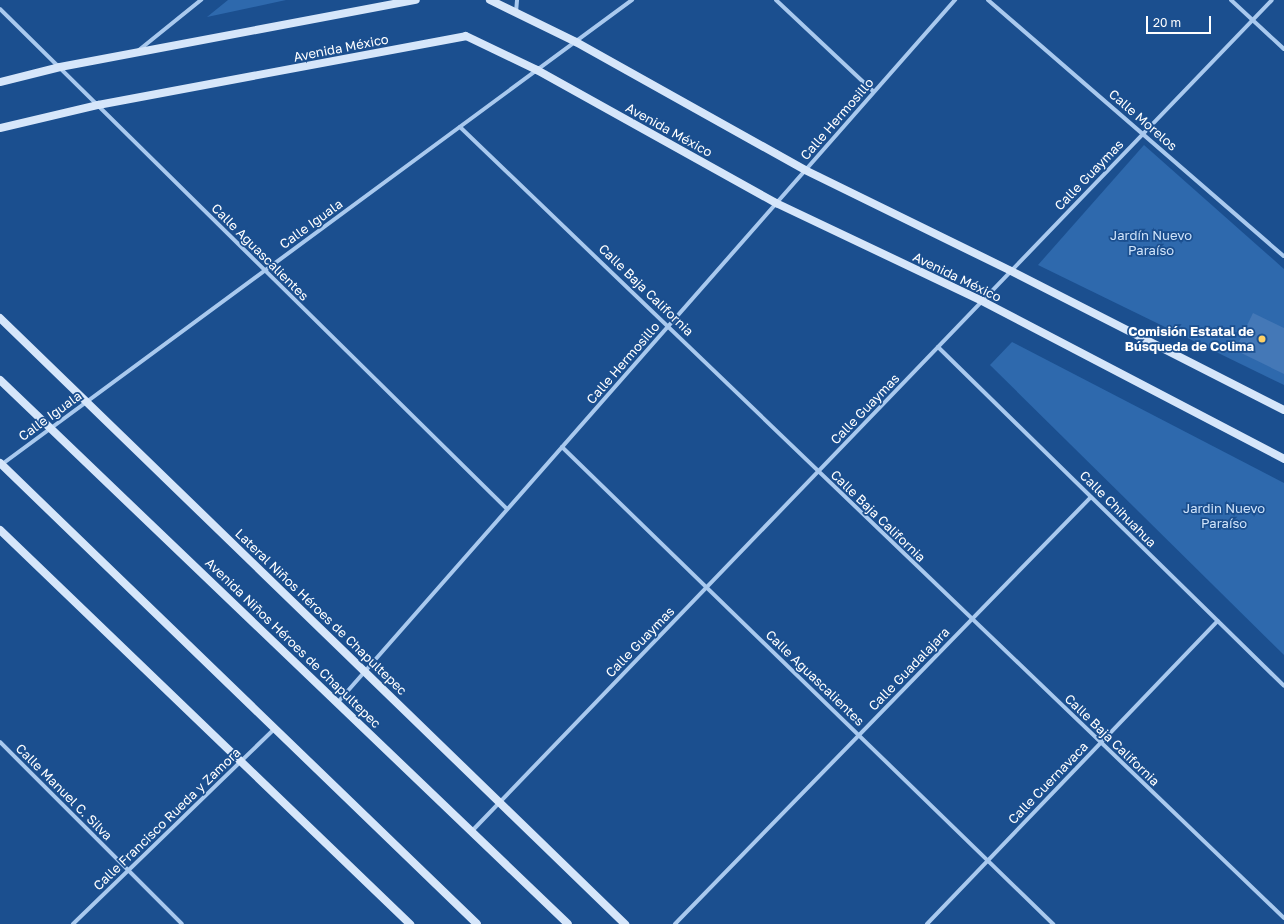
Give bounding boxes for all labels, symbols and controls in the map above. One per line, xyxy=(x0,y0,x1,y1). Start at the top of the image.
scale bar xyxy=(1148,8,1213,34)
text: 20 m xyxy=(1153,15,1181,30)
street label: Avenida México xyxy=(292,31,390,65)
street label: Calle Hermosillo xyxy=(797,75,877,163)
street label: Calle Morelos xyxy=(1106,86,1180,154)
street label: Avenida México xyxy=(623,100,715,160)
street label: Calle Guaymas xyxy=(1051,136,1127,214)
street label: Calle Iguala xyxy=(276,196,346,252)
street label: Calle Aguascalientes xyxy=(208,200,312,304)
park label: Jardín Nuevo Paraíso xyxy=(1110,228,1192,259)
street label: Calle Baja California xyxy=(595,241,697,339)
street label: Avenida México xyxy=(910,249,1004,305)
street label: Calle Hermosillo xyxy=(583,319,663,407)
place label: Comisión Estatal de Búsqueda de Colima xyxy=(1125,324,1254,355)
marker: Comisión Estatal de Búsqueda de Colima xyxy=(1257,334,1267,344)
street label: Calle Guaymas xyxy=(827,370,903,448)
street label: Calle Iguala xyxy=(15,388,85,444)
street label: Calle Baja California xyxy=(827,467,929,565)
street label: Calle Chihuahua xyxy=(1076,467,1160,551)
park label: Jardin Nuevo Paraíso xyxy=(1183,501,1265,532)
street label: Lateral Niños Héroes de Chapultepec xyxy=(232,526,410,698)
street label: Avenida Niños Héroes de Chapultepec xyxy=(202,555,384,731)
street label: Calle Guaymas xyxy=(602,603,678,681)
street label: Calle Guadalajara xyxy=(865,624,953,714)
street label: Calle Aguascalientes xyxy=(762,627,868,729)
street label: Calle Baja California xyxy=(1061,691,1163,789)
street label: Calle Cuernavaca xyxy=(1005,739,1091,827)
street label: Calle Manuel C. Silva xyxy=(12,740,116,844)
street label: Calle Francisco Rueda y Zamora xyxy=(90,744,244,894)

